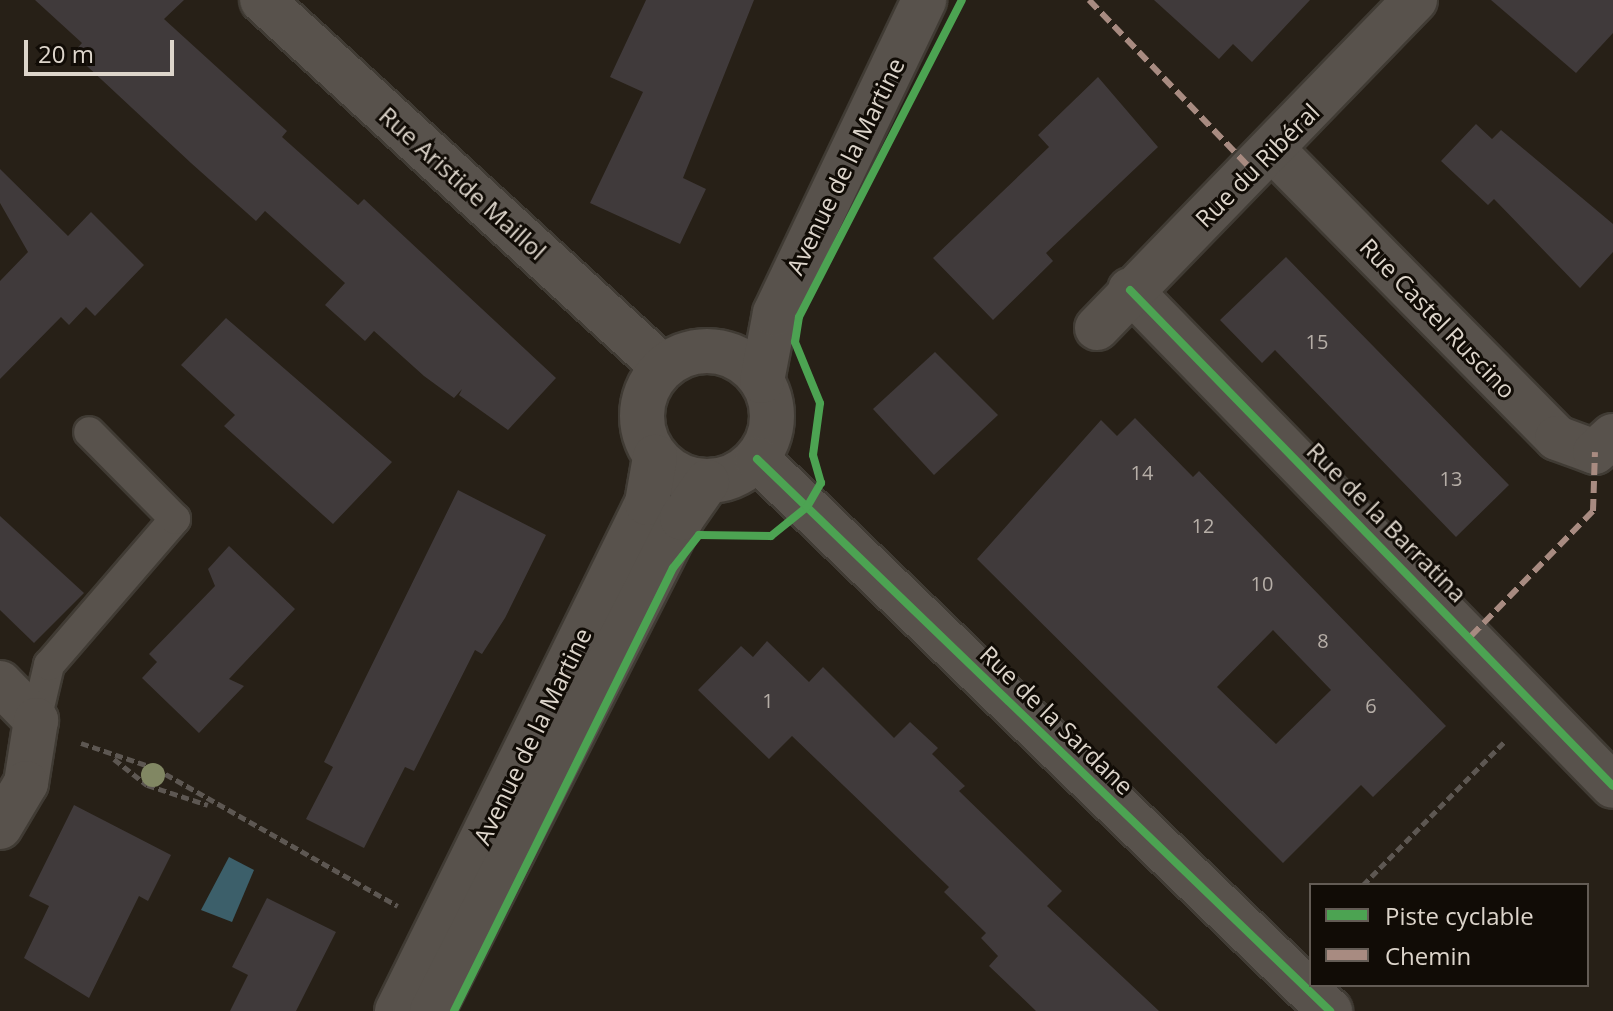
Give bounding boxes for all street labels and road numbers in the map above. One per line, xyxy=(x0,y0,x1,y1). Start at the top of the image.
street label: Avenue de la Martine xyxy=(780,53,910,279)
street label: Rue du Ribéral xyxy=(1189,97,1325,233)
street label: Rue Aristide Maillol xyxy=(374,101,552,265)
street label: Rue Castel Ruscino xyxy=(1354,232,1522,404)
street label: Rue de la Barratina xyxy=(1301,436,1473,608)
street label: Avenue de la Martine xyxy=(467,623,597,849)
street label: Rue de la Sardane xyxy=(974,640,1140,800)

